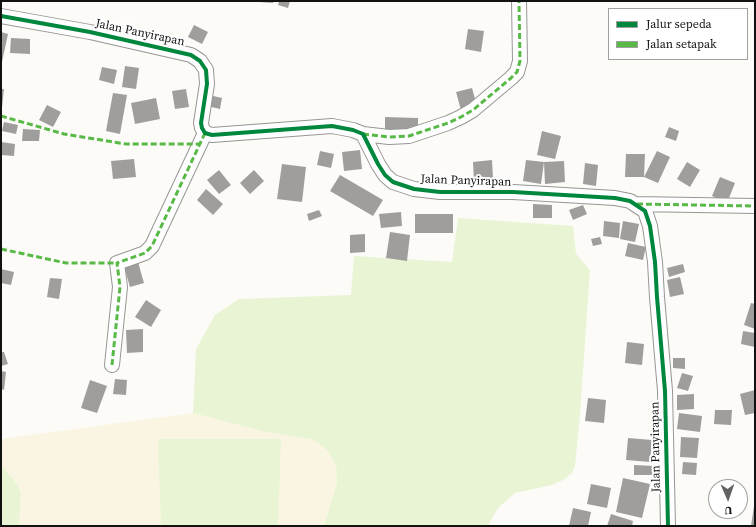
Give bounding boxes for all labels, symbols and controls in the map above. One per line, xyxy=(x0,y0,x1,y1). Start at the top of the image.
legend xyxy=(608,8,748,60)
text: Jalur sepeda xyxy=(646,16,712,32)
street label: Jalan Panyirapan xyxy=(94,17,186,49)
text: Jalan setapak xyxy=(646,36,717,52)
street label: Jalan Panyirapan xyxy=(420,172,512,190)
street label: Jalan Panyirapan xyxy=(648,402,664,492)
north arrow xyxy=(708,479,748,519)
text: U xyxy=(724,503,733,518)

